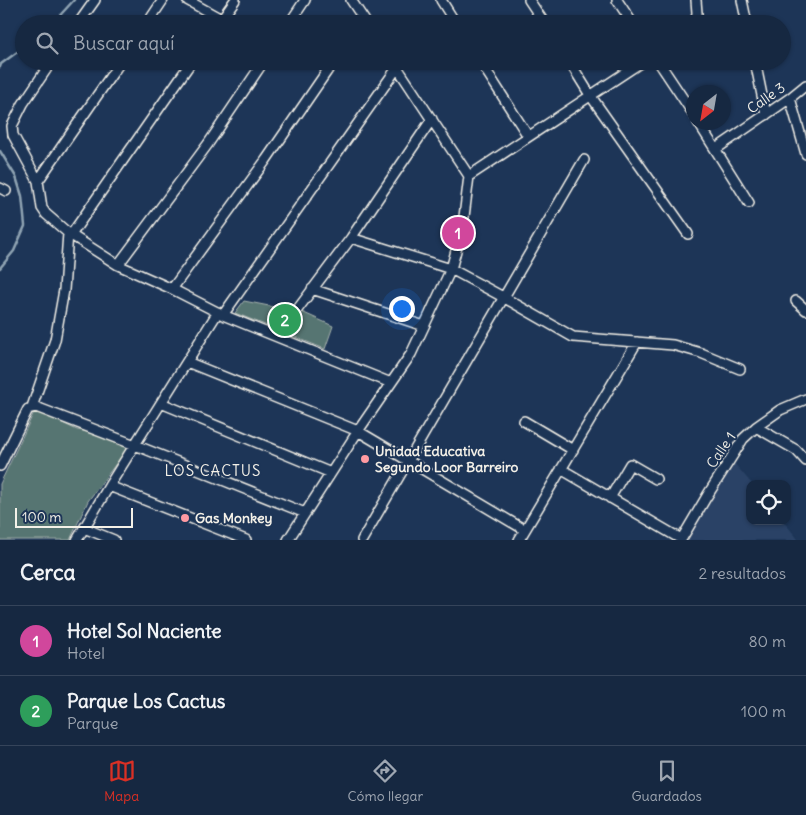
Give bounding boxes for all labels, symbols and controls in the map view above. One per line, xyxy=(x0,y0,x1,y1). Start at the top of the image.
search box xyxy=(15,15,791,70)
icon: search xyxy=(33,29,61,57)
text: Buscar aquí xyxy=(73,31,174,55)
street label: Calle 3 xyxy=(744,79,788,117)
north arrow xyxy=(686,85,731,130)
pin: 1 xyxy=(442,214,474,252)
your location xyxy=(389,296,415,322)
pin: 2 xyxy=(269,301,301,339)
street label: Calle 1 xyxy=(702,428,740,472)
place label: Unidad Educativa Segundo Loor Barreiro xyxy=(375,442,519,476)
marker: Unidad Educativa Segundo Loor Barreiro xyxy=(359,453,371,465)
district label: LOS CACTUS xyxy=(165,461,261,480)
map controls xyxy=(746,480,791,525)
button: locate xyxy=(746,480,791,525)
scale bar xyxy=(15,505,132,528)
text: 100 m xyxy=(22,508,62,526)
place label: Gas Monkey xyxy=(195,509,273,527)
marker: Gas Monkey xyxy=(179,512,191,524)
text: Cerca xyxy=(20,559,75,586)
text: 2 resultados xyxy=(698,563,786,583)
text: Hotel Sol Naciente xyxy=(67,619,222,643)
text: 1 xyxy=(33,631,39,651)
text: 80 m xyxy=(748,631,786,651)
text: Hotel xyxy=(67,643,105,663)
text: Parque Los Cactus xyxy=(67,689,226,713)
text: 2 xyxy=(32,701,40,721)
text: 100 m xyxy=(741,701,786,721)
text: Parque xyxy=(67,713,118,733)
tab: Mapa xyxy=(104,757,139,805)
tab: Cómo llegar xyxy=(348,757,423,805)
tab: Guardados xyxy=(631,757,702,805)

